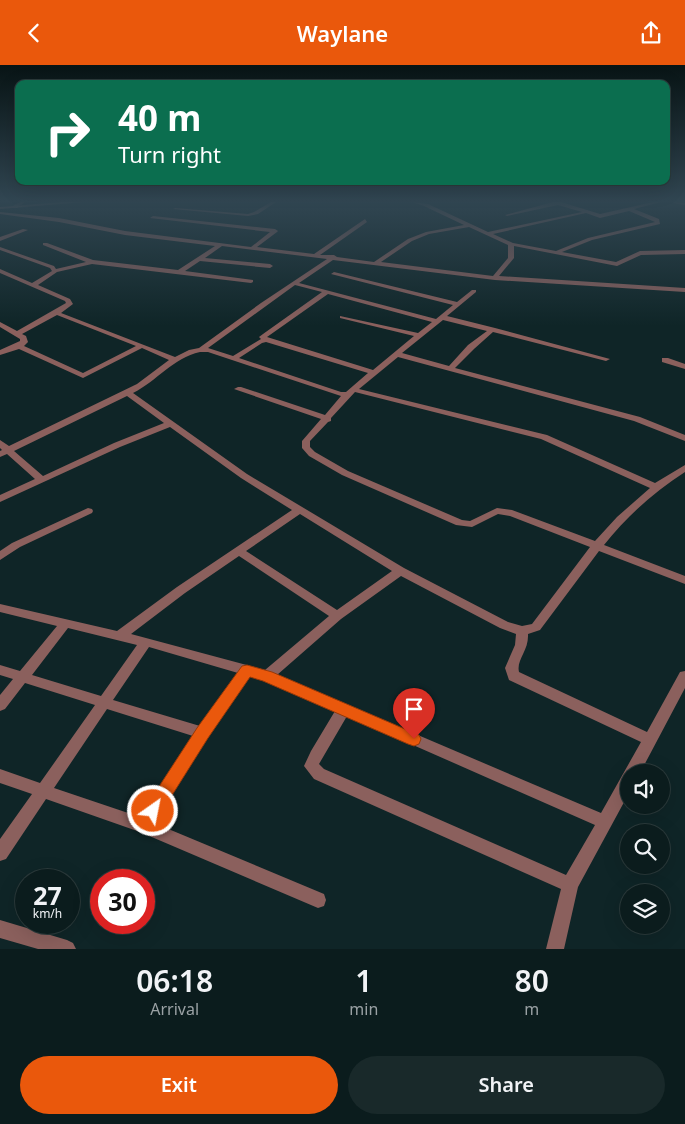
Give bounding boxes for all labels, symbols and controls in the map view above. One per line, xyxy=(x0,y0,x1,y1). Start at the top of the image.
text: Waylane xyxy=(297,18,388,48)
icon: back xyxy=(20,19,48,47)
icon: share xyxy=(637,19,665,47)
text: 40 m xyxy=(118,94,201,141)
icon: right xyxy=(35,100,100,165)
text: Turn right xyxy=(118,139,221,169)
pin xyxy=(393,688,435,739)
icon: arrive xyxy=(400,695,428,723)
map controls xyxy=(620,764,670,934)
button: sound xyxy=(620,764,670,814)
position arrow xyxy=(126,784,178,836)
button: search xyxy=(620,824,670,874)
speed limit sign: 30 xyxy=(90,869,155,934)
text: 27 xyxy=(33,878,62,912)
button: layers xyxy=(620,884,670,934)
text: km/h xyxy=(33,905,62,922)
text: 06:18 xyxy=(136,960,213,1001)
text: 1 xyxy=(355,960,372,1001)
text: 80 xyxy=(514,960,549,1001)
text: Arrival xyxy=(150,998,199,1020)
text: min xyxy=(349,998,378,1020)
text: m xyxy=(524,998,539,1020)
button: Exit xyxy=(20,1056,338,1114)
button: Share xyxy=(348,1056,665,1114)

